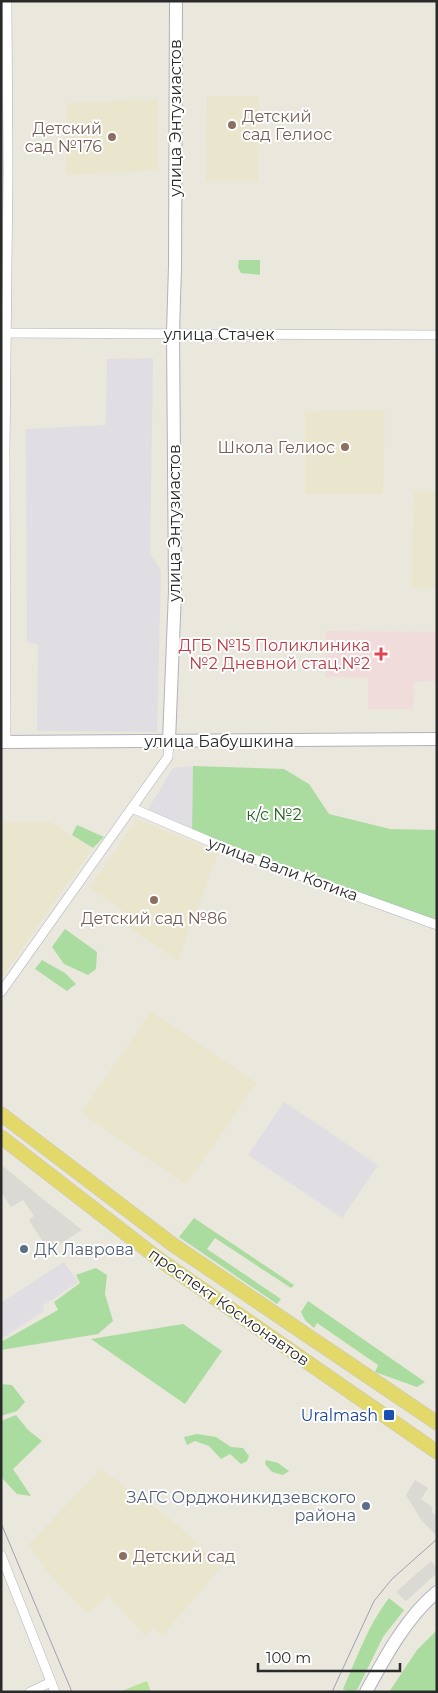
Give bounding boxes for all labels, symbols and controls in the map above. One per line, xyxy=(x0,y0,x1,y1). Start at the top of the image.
street label: улица Энтузиастов xyxy=(166,39,185,198)
place label: Детский сад Гелиос xyxy=(242,107,332,144)
place label: Детский сад №176 xyxy=(25,119,102,156)
marker: Детский сад Гелиос xyxy=(226,119,238,131)
marker: Детский сад №176 xyxy=(106,131,118,143)
street label: улица Стачек xyxy=(162,325,275,344)
place label: Школа Гелиос xyxy=(217,438,335,457)
marker: Школа Гелиос xyxy=(339,441,351,453)
street label: улица Энтузиастов xyxy=(165,444,184,603)
place label: ДГБ №15 Поликлиника №2 Дневной стац.№2 xyxy=(179,636,370,673)
marker: ДГБ №15 Поликлиника №2 Дневной стац.№2 xyxy=(374,647,388,661)
street label: улица Бабушкина xyxy=(143,732,294,751)
park label: к/с №2 xyxy=(246,805,302,824)
street label: улица Вали Котика xyxy=(204,833,361,905)
marker: Детский сад №86 xyxy=(148,894,160,906)
place label: Детский сад №86 xyxy=(81,909,227,928)
place label: ДК Лаврова xyxy=(34,1240,134,1259)
marker: ДК Лаврова xyxy=(18,1243,30,1255)
street label: проспект Космонавтов xyxy=(145,1244,313,1370)
place label: Uralmash xyxy=(301,1406,378,1425)
marker: Uralmash xyxy=(382,1408,396,1422)
place label: ЗАГС Орджоникидзевского района xyxy=(127,1488,356,1525)
marker: ЗАГС Орджоникидзевского района xyxy=(360,1500,372,1512)
place label: Детский сад xyxy=(133,1547,235,1566)
marker: Детский сад xyxy=(117,1550,129,1562)
scale bar xyxy=(258,1640,400,1672)
text: 100 m xyxy=(266,1648,311,1667)

